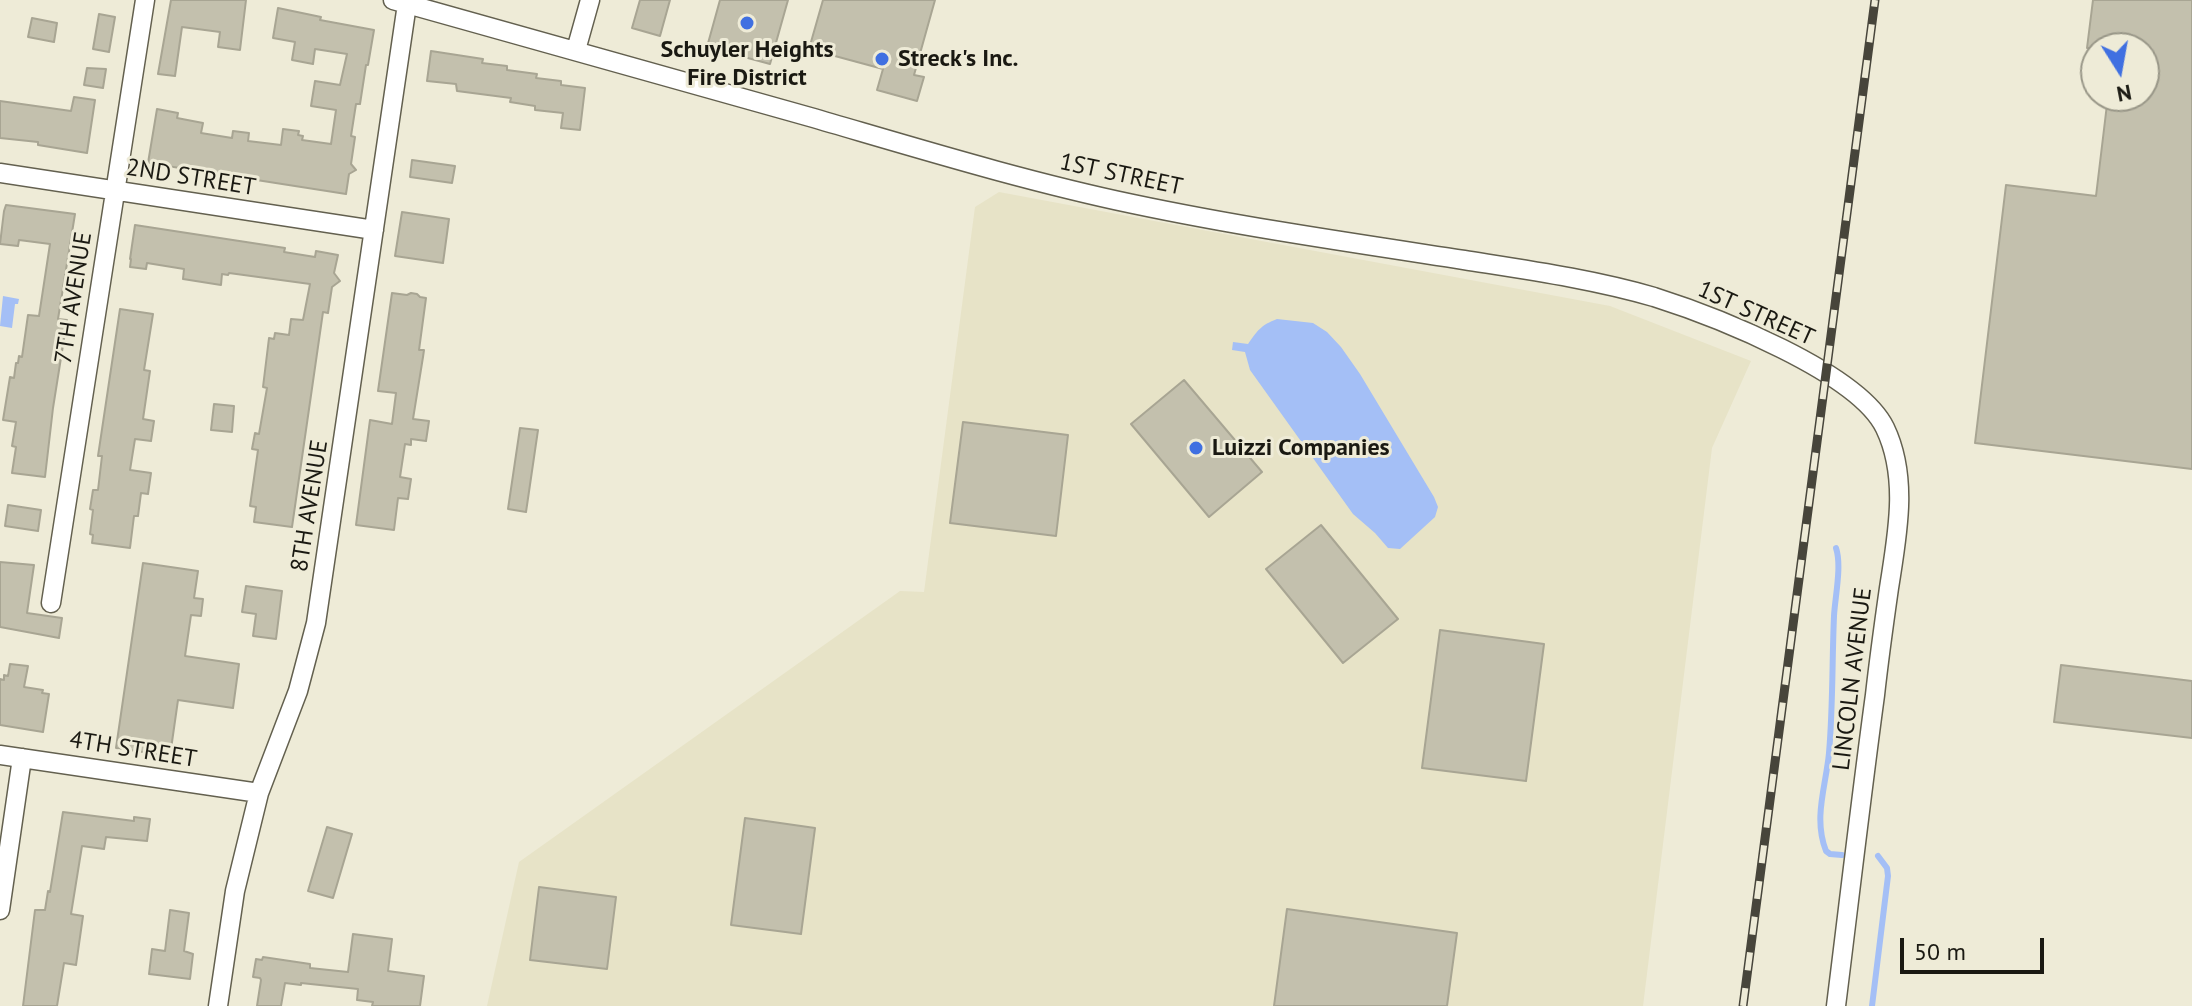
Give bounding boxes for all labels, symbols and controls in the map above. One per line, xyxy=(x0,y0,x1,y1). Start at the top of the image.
marker: Schuyler Heights Fire District xyxy=(738,14,756,32)
north arrow xyxy=(2080,32,2160,112)
place label: Schuyler Heights Fire District xyxy=(660,36,834,92)
place label: Streck's Inc. xyxy=(898,45,1019,73)
marker: Streck's Inc. xyxy=(873,50,891,68)
text: N xyxy=(2114,78,2134,109)
street label: 1ST STREET xyxy=(1057,148,1185,202)
street label: 2ND STREET xyxy=(124,154,258,202)
street label: 7TH AVENUE xyxy=(49,230,99,366)
street label: 1ST STREET xyxy=(1693,275,1819,353)
place label: Luizzi Companies xyxy=(1212,434,1390,462)
street label: 8TH AVENUE xyxy=(285,438,335,574)
marker: Luizzi Companies xyxy=(1187,439,1205,457)
street label: LINCOLN AVENUE xyxy=(1827,586,1879,772)
street label: 4TH STREET xyxy=(67,726,199,774)
scale bar xyxy=(1904,922,2048,972)
text: 50 m xyxy=(1914,936,1966,967)

